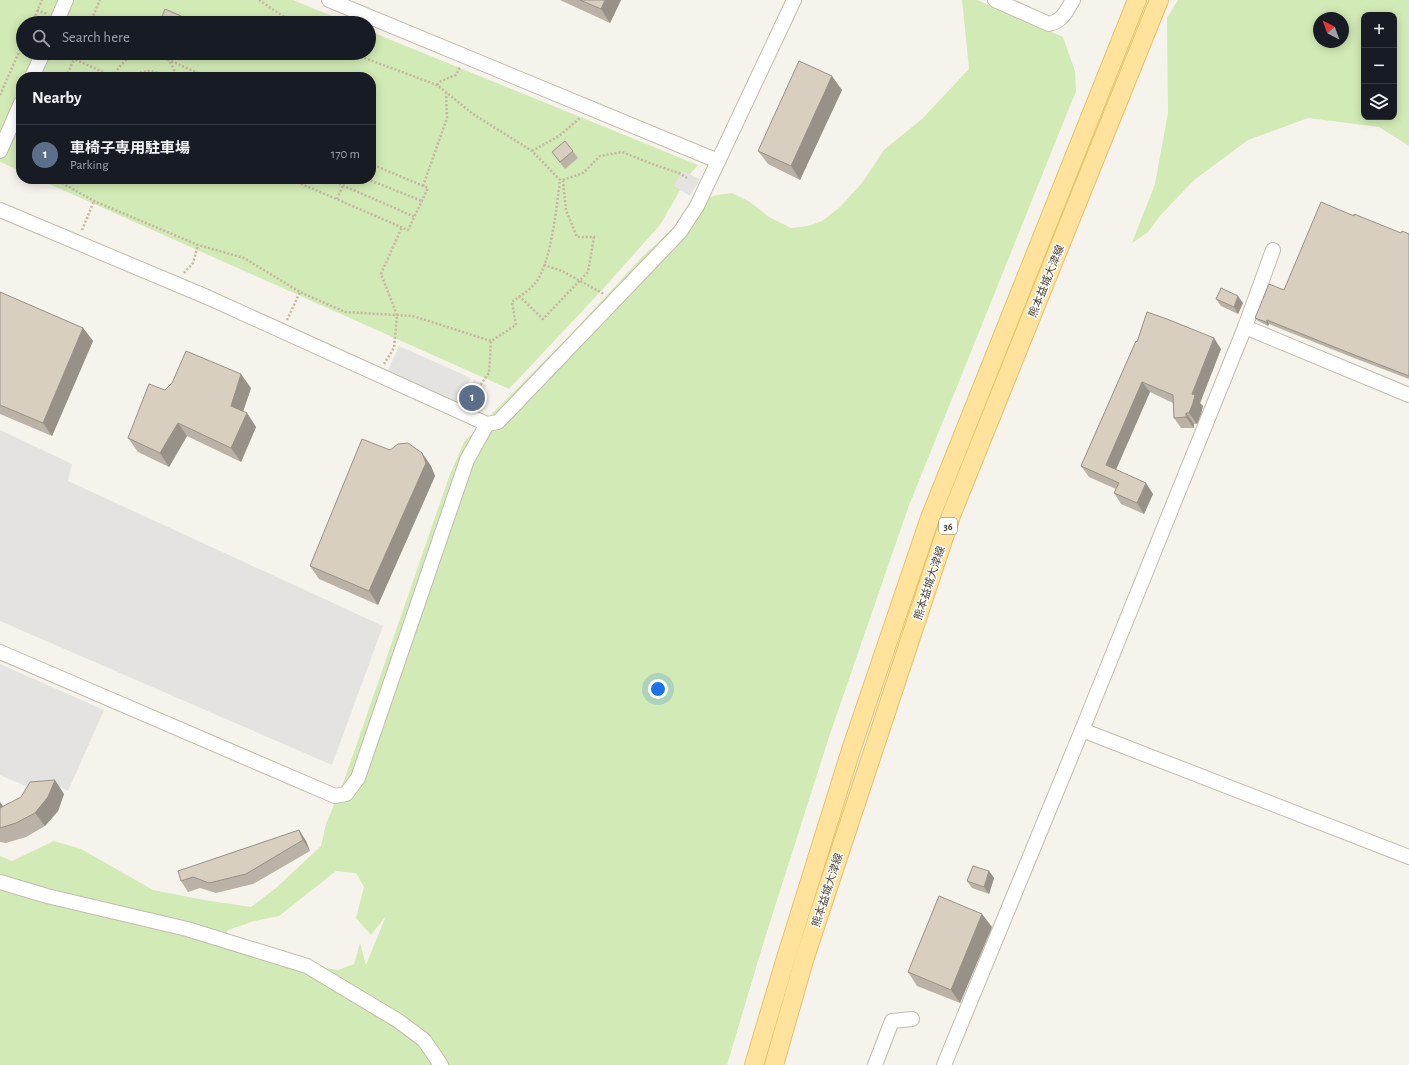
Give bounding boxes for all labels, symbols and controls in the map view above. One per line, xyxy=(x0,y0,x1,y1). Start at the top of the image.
north arrow xyxy=(1313,12,1349,48)
map controls xyxy=(1361,12,1397,120)
button: + xyxy=(1361,12,1397,48)
search box xyxy=(16,16,376,60)
icon: search xyxy=(30,27,52,49)
text: Search here xyxy=(62,30,130,45)
button: − xyxy=(1361,48,1397,84)
button: layers xyxy=(1361,84,1397,120)
text: Nearby xyxy=(32,89,82,106)
text: 車椅子専用駐車場 xyxy=(70,141,190,156)
text: 1 xyxy=(43,148,47,161)
text: 170 m xyxy=(331,148,360,161)
text: Parking xyxy=(70,159,109,172)
street label: 熊本益城大津線 xyxy=(1026,243,1066,319)
pin: 1 xyxy=(459,383,485,413)
road number: 36 xyxy=(939,518,957,534)
street label: 熊本益城大津線 xyxy=(911,545,947,621)
your location xyxy=(648,679,668,699)
street label: 熊本益城大津線 xyxy=(809,852,845,928)

